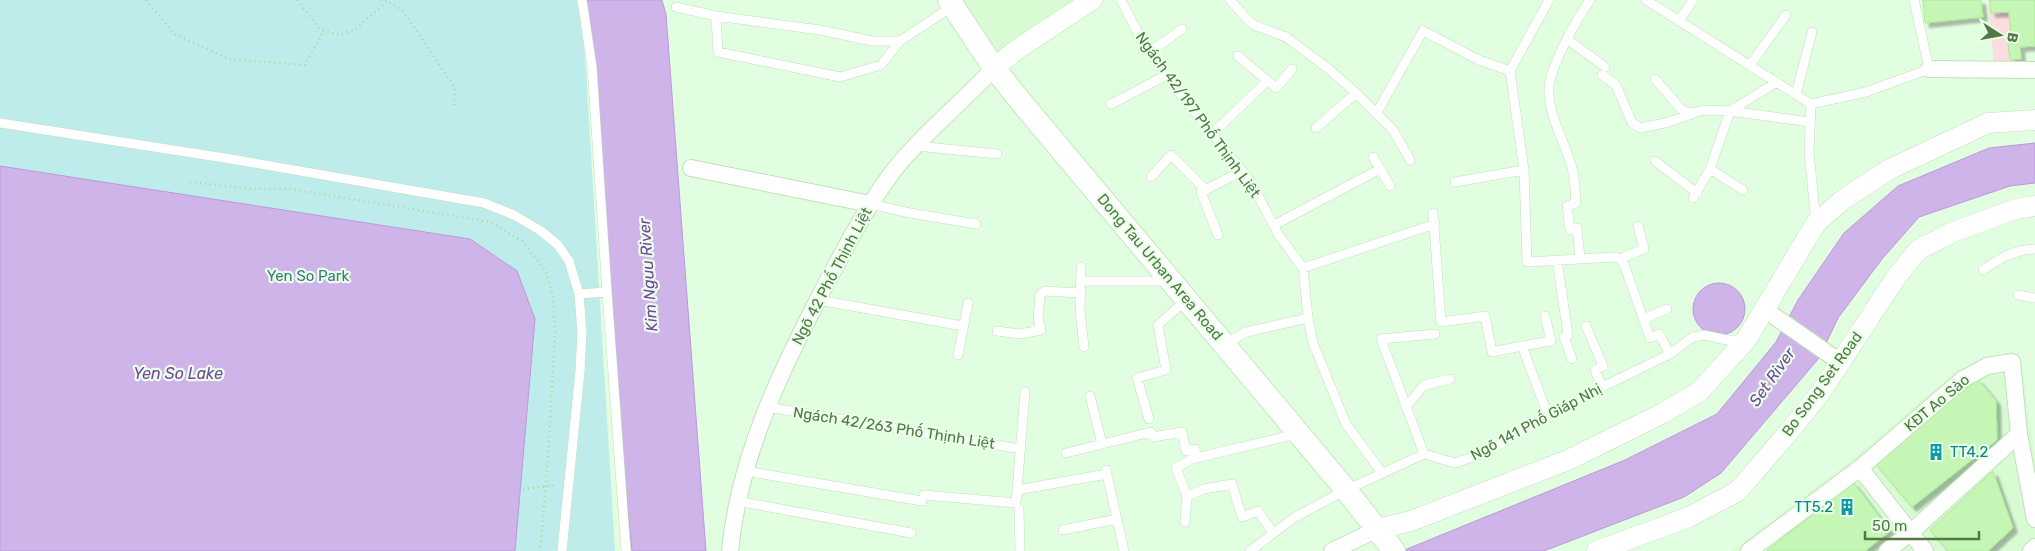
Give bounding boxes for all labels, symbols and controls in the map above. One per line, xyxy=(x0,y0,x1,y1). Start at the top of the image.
north arrow xyxy=(1975,10,2025,60)
street label: Ngách 42/197 Phố Thịnh Liệt xyxy=(1132,29,1264,201)
text: B xyxy=(2003,31,2022,44)
street label: Dong Tau Urban Area Road xyxy=(1093,190,1227,344)
street label: Ngõ 42 Phố Thịnh Liệt xyxy=(788,204,876,348)
water label: Kim Nguu River xyxy=(635,217,661,332)
park label: Yen So Park xyxy=(267,267,349,285)
street label: Bo Song Set Road xyxy=(1778,328,1866,440)
water label: Set River xyxy=(1745,343,1799,410)
water label: Yen So Lake xyxy=(133,364,223,383)
street label: KĐT Ao Sào xyxy=(1901,371,1973,435)
street label: Ngõ 141 Phố Giáp Nhị xyxy=(1467,380,1605,464)
street label: Ngách 42/263 Phố Thịnh Liệt xyxy=(792,403,996,453)
building icon: TT4.2 xyxy=(1926,442,1946,462)
place label: TT4.2 xyxy=(1950,443,1988,461)
building icon: TT5.2 xyxy=(1837,497,1857,517)
place label: TT5.2 xyxy=(1794,498,1833,516)
scale bar xyxy=(1865,508,1979,540)
text: 50 m xyxy=(1872,517,1907,535)

